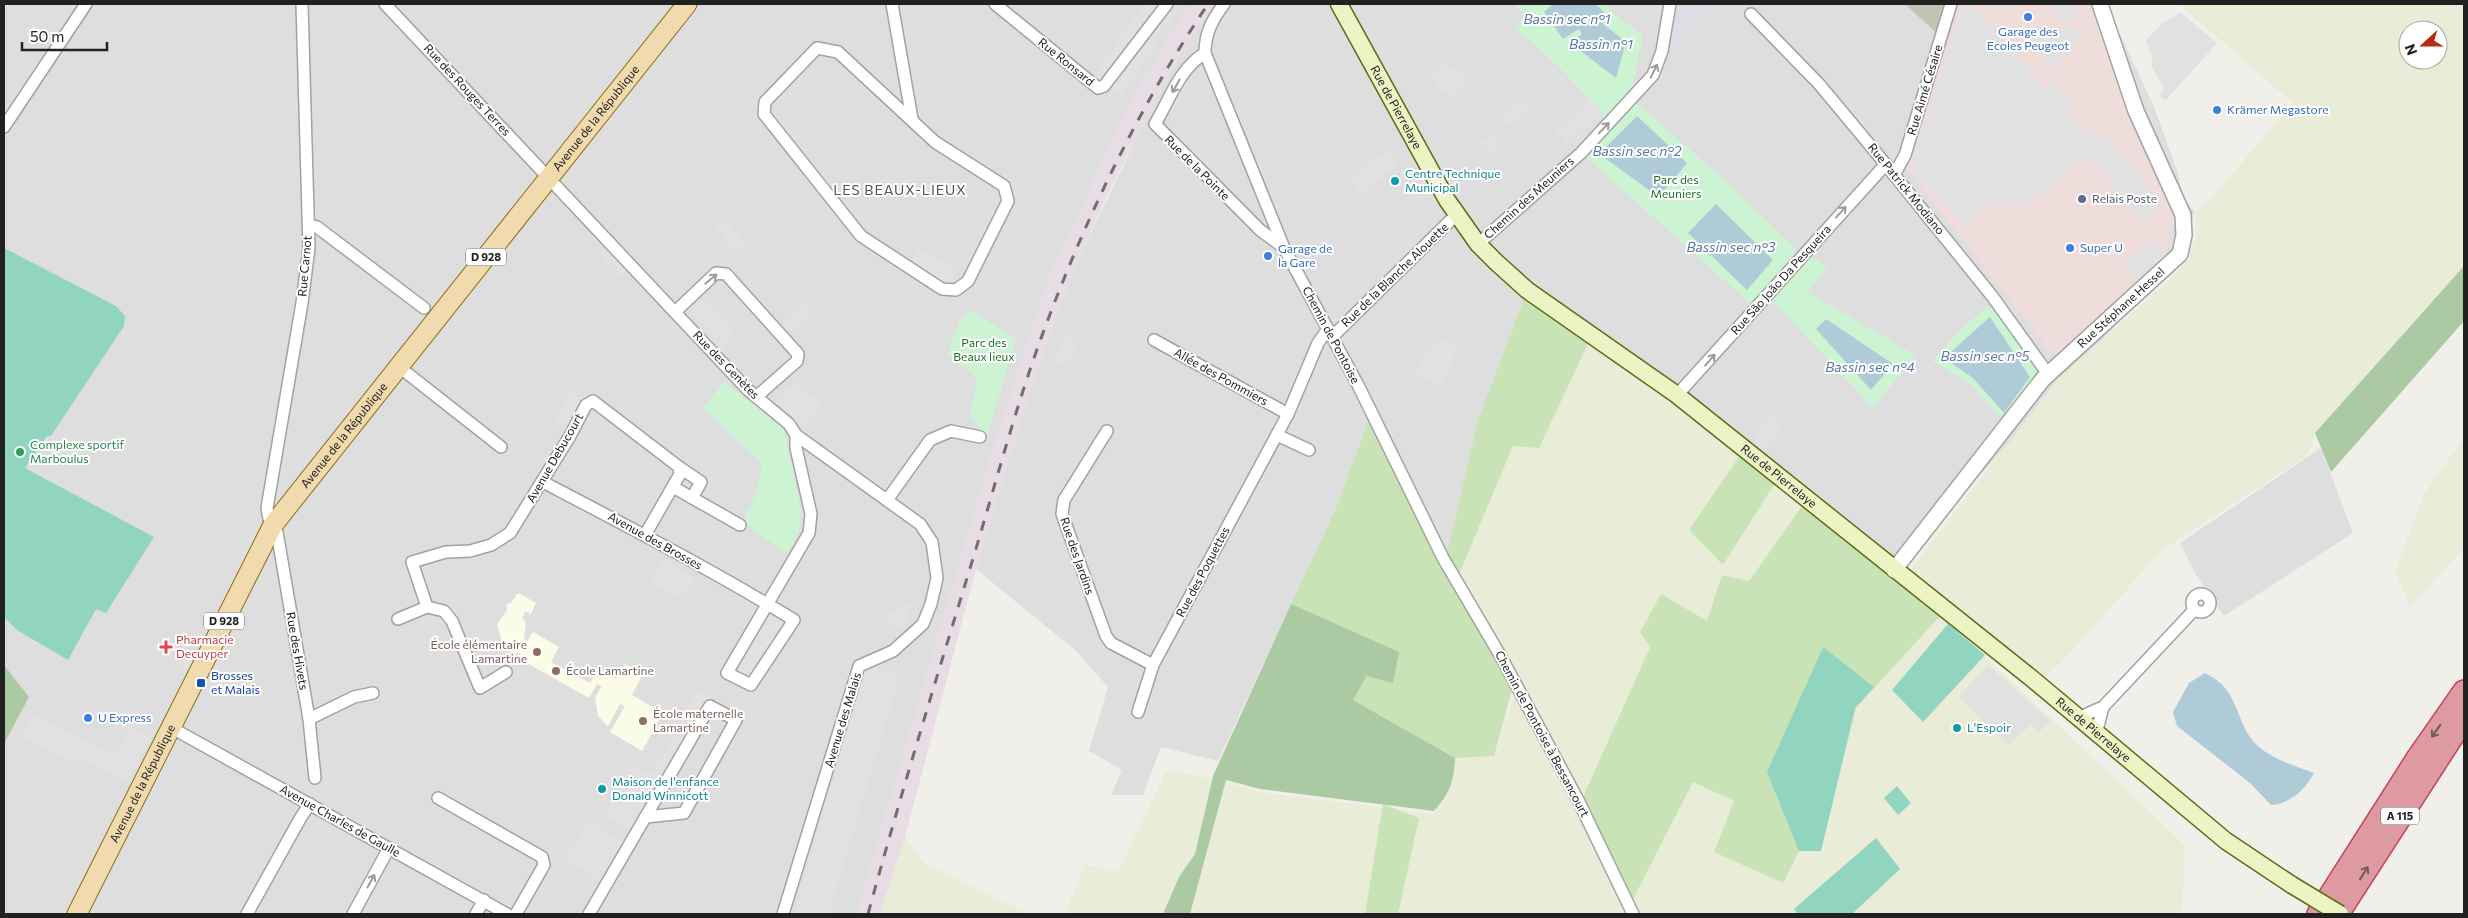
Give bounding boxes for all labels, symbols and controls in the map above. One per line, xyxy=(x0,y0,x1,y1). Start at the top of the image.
water label: Bassin sec n°1 xyxy=(1523,10,1611,27)
marker: Garage des Ecoles Peugeot xyxy=(2022,11,2034,23)
scale bar xyxy=(22,20,108,52)
north arrow xyxy=(2398,20,2448,70)
place label: Garage des Ecoles Peugeot xyxy=(1987,24,2069,52)
text: 50 m xyxy=(30,27,64,45)
street label: Rue Ronsard xyxy=(1036,34,1098,88)
water label: Bassin n°1 xyxy=(1569,35,1633,52)
street label: Rue des Rouges Terres xyxy=(421,40,514,138)
text: N xyxy=(2401,42,2420,58)
street label: Rue Aimé Césaire xyxy=(1904,43,1944,137)
street label: Avenue de la République xyxy=(549,62,642,173)
street label: Rue de Pierrelaye xyxy=(1368,63,1425,151)
one-way arrow xyxy=(1649,64,1659,79)
one-way arrow xyxy=(1171,78,1181,92)
place label: Krämer Megastore xyxy=(2227,102,2329,116)
marker: Krämer Megastore xyxy=(2211,104,2223,116)
one-way arrow xyxy=(1598,122,1610,134)
street label: Rue de la Pointe xyxy=(1162,132,1233,203)
street label: Rue Patrick Modiano xyxy=(1866,140,1948,237)
water label: Bassin sec n°2 xyxy=(1593,142,1682,159)
street label: Chemin des Meuniers xyxy=(1481,153,1576,241)
place label: Centre Technique Municipal xyxy=(1405,166,1500,194)
park label: Parc des Meuniers xyxy=(1651,172,1701,200)
marker: Centre Technique Municipal xyxy=(1389,175,1401,187)
district label: LES BEAUX-LIEUX xyxy=(833,181,967,198)
place label: Relais Poste xyxy=(2092,191,2157,205)
marker: Relais Poste xyxy=(2076,193,2088,205)
one-way arrow xyxy=(1835,206,1847,219)
street label: Rue de la Blanche Alouette xyxy=(1338,219,1451,329)
street label: Rue São João Da Pesqueira xyxy=(1727,222,1834,338)
street label: Rue Carnot xyxy=(294,235,314,297)
water label: Bassin sec n°3 xyxy=(1686,238,1776,255)
place label: Super U xyxy=(2080,240,2123,254)
place label: Garage de la Gare xyxy=(1278,241,1332,269)
marker: Super U xyxy=(2064,242,2076,254)
road number: D 928 xyxy=(466,248,506,266)
marker: Garage de la Gare xyxy=(1262,250,1274,262)
street label: Rue Stéphane Hessel xyxy=(2074,264,2167,350)
one-way arrow xyxy=(704,273,717,285)
street label: Chemin de Pontoise xyxy=(1300,284,1363,385)
street label: Rue des Genètes xyxy=(691,327,763,401)
park label: Parc des Beaux lieux xyxy=(953,335,1015,363)
street label: Allée des Pommiers xyxy=(1172,344,1271,408)
water label: Bassin sec n°5 xyxy=(1940,347,2031,364)
one-way arrow xyxy=(1704,354,1715,367)
water label: Bassin sec n°4 xyxy=(1825,358,1915,375)
street label: Avenue de la République xyxy=(297,379,390,490)
street label: Avenue Debucourt xyxy=(523,410,585,505)
place label: Complexe sportif Marboulus xyxy=(30,437,125,465)
street label: Rue de Pierrelaye xyxy=(1738,441,1820,510)
marker: Complexe sportif Marboulus xyxy=(14,446,26,458)
street label: Avenue des Brosses xyxy=(606,508,705,572)
street label: Rue des Jardins xyxy=(1057,515,1098,597)
street label: Rue des Poquettes xyxy=(1172,524,1232,619)
street label: Rue des Hivets xyxy=(284,611,312,691)
road number: D 928 xyxy=(204,612,244,630)
place label: Pharmacie Decuyper xyxy=(176,632,234,660)
place label: École élémentaire Lamartine xyxy=(431,637,527,665)
marker: Pharmacie Decuyper xyxy=(160,641,172,653)
marker: École élémentaire Lamartine xyxy=(531,646,543,658)
street label: Chemin de Pontoise à Bessancourt xyxy=(1493,648,1593,819)
place label: École Lamartine xyxy=(566,663,654,677)
marker: École Lamartine xyxy=(550,665,562,677)
place label: Brosses et Malais xyxy=(211,668,260,696)
street label: Avenue des Malais xyxy=(821,670,863,769)
marker: Brosses et Malais xyxy=(195,677,207,689)
street label: Rue de Pierrelaye xyxy=(2053,694,2134,764)
place label: École maternelle Lamartine xyxy=(653,706,743,734)
place label: U Express xyxy=(98,710,152,724)
marker: U Express xyxy=(82,712,94,724)
marker: École maternelle Lamartine xyxy=(637,715,649,727)
place label: L'Espoir xyxy=(1967,720,2011,734)
street label: Avenue de la République xyxy=(106,722,177,845)
marker: L'Espoir xyxy=(1951,722,1963,734)
one-way arrow xyxy=(2431,724,2441,738)
place label: Maison de l'enfance Donald Winnicott xyxy=(612,774,719,802)
street label: Avenue Charles de Gaulle xyxy=(278,781,403,859)
marker: Maison de l'enfance Donald Winnicott xyxy=(596,783,608,795)
road number: A 115 xyxy=(2381,808,2419,824)
one-way arrow xyxy=(2359,866,2369,880)
one-way arrow xyxy=(366,874,376,889)

